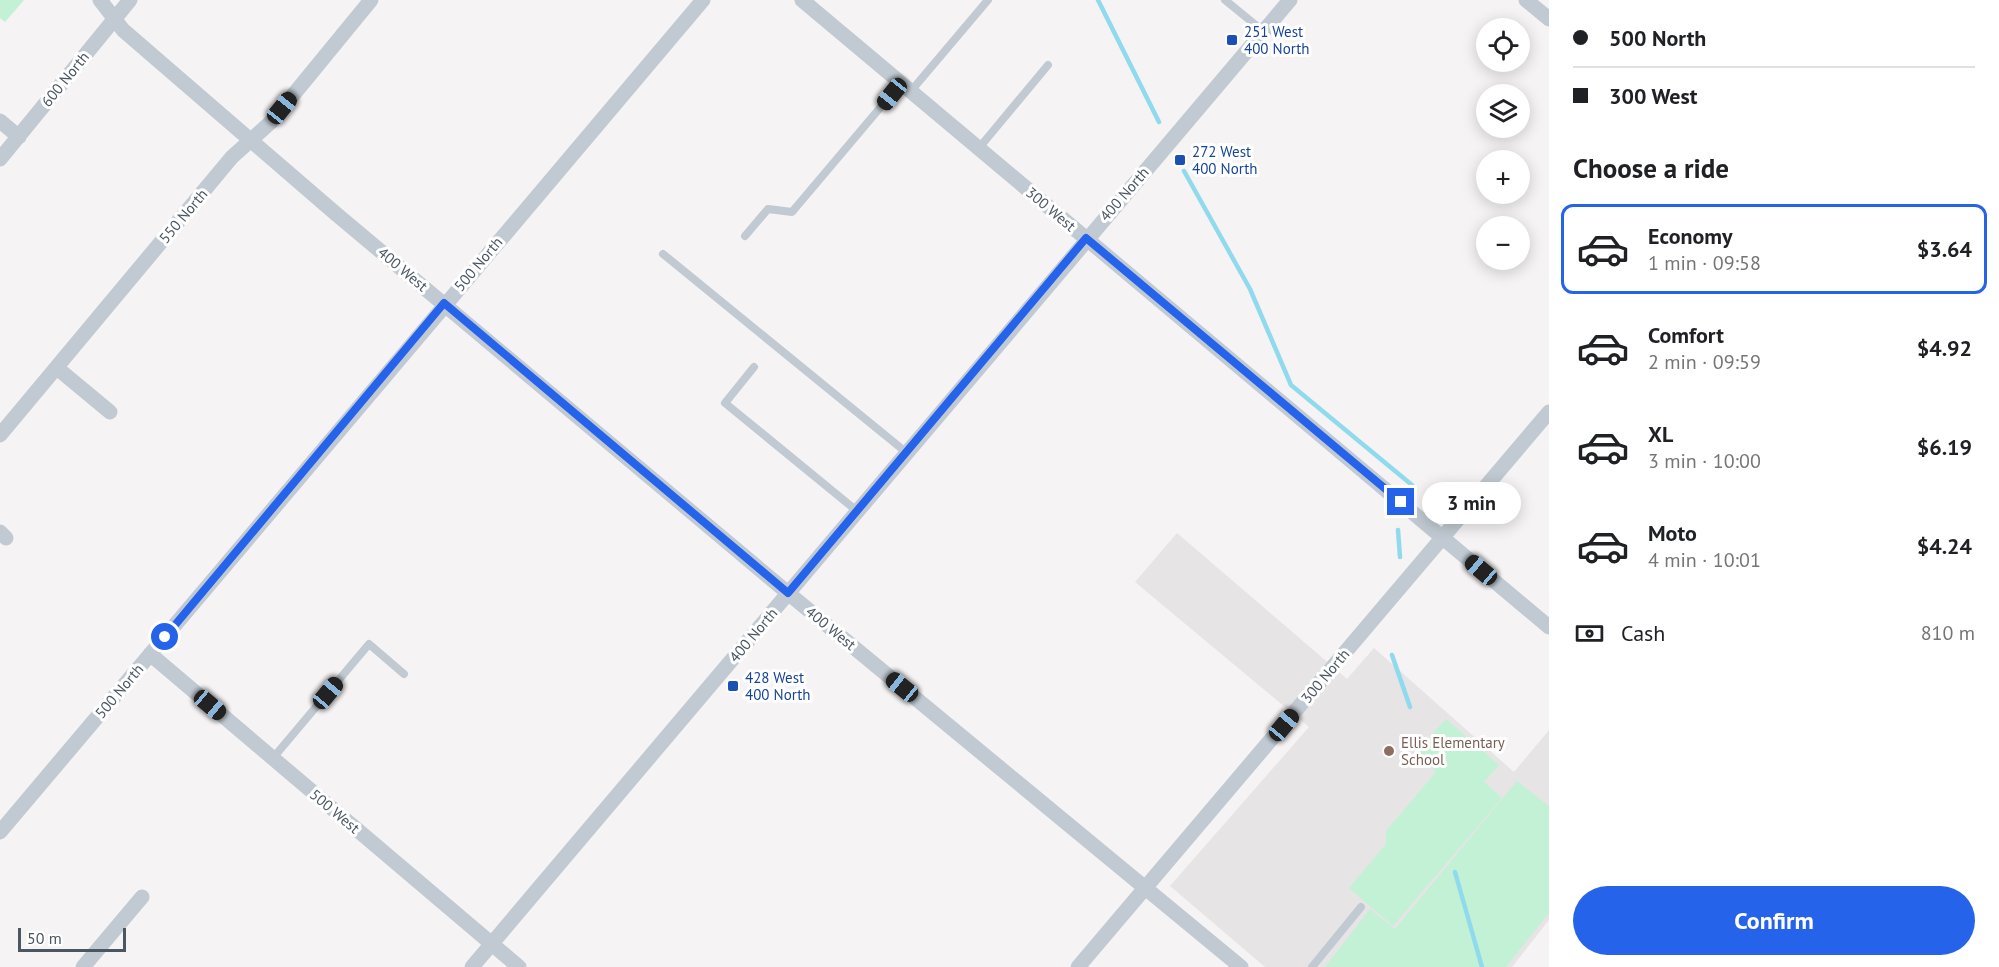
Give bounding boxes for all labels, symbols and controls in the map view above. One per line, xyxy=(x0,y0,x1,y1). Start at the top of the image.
map controls xyxy=(1476,18,1530,270)
button: locate xyxy=(1476,18,1530,72)
place label: 251 West 400 North xyxy=(1244,22,1310,58)
text: 500 North xyxy=(1609,24,1706,52)
marker: 251 West 400 North xyxy=(1225,33,1239,47)
street label: 600 North xyxy=(37,48,93,110)
car xyxy=(874,74,910,114)
text: 300 West xyxy=(1609,82,1697,110)
button: layers xyxy=(1476,84,1530,138)
car xyxy=(264,88,300,128)
place label: 272 West 400 North xyxy=(1192,142,1258,178)
button: + xyxy=(1476,150,1530,204)
text: Choose a ride xyxy=(1573,151,1729,185)
marker: 272 West 400 North xyxy=(1173,153,1187,167)
street label: 400 North xyxy=(1095,163,1153,225)
street label: 300 West xyxy=(1022,183,1080,235)
street label: 550 North xyxy=(155,185,211,247)
button: − xyxy=(1476,216,1530,270)
icon: car xyxy=(1576,222,1630,276)
text: Economy xyxy=(1648,222,1732,250)
street label: 500 North xyxy=(450,233,506,295)
text: $3.64 xyxy=(1917,235,1972,263)
street label: 400 West xyxy=(374,243,432,295)
text: 1 min · 09:58 xyxy=(1648,250,1761,276)
icon: car xyxy=(1576,321,1630,375)
text: Comfort xyxy=(1648,321,1724,349)
text: $4.92 xyxy=(1917,334,1972,362)
text: 2 min · 09:59 xyxy=(1648,349,1761,375)
icon: car xyxy=(1576,420,1630,474)
text: XL xyxy=(1648,420,1673,448)
text: $6.19 xyxy=(1917,433,1972,461)
text: 3 min · 10:00 xyxy=(1648,448,1761,474)
callout: 3 min xyxy=(1422,481,1521,523)
route end xyxy=(1387,488,1414,515)
text: 3 min xyxy=(1447,490,1496,516)
icon: car xyxy=(1576,519,1630,573)
text: Moto xyxy=(1648,519,1697,547)
text: $4.24 xyxy=(1917,532,1972,560)
text: 4 min · 10:01 xyxy=(1648,547,1761,573)
car xyxy=(1461,552,1501,588)
street label: 400 West xyxy=(802,602,860,654)
street label: 400 North xyxy=(725,604,781,666)
icon: cash xyxy=(1573,617,1606,650)
text: Cash xyxy=(1621,619,1665,647)
text: 810 m xyxy=(1921,620,1975,646)
route start xyxy=(151,623,178,650)
street label: 300 North xyxy=(1297,645,1353,707)
street label: 500 North xyxy=(91,660,147,722)
place label: 428 West 400 North xyxy=(745,668,811,704)
car xyxy=(882,669,922,705)
car xyxy=(310,673,346,713)
marker: 428 West 400 North xyxy=(726,679,740,693)
car xyxy=(190,687,230,723)
car xyxy=(1266,705,1302,745)
place label: Ellis Elementary School xyxy=(1401,733,1505,769)
marker: Ellis Elementary School xyxy=(1382,744,1396,758)
street label: 500 West xyxy=(306,785,364,837)
button: Confirm xyxy=(1573,886,1975,955)
scale bar xyxy=(18,925,126,952)
text: 50 m xyxy=(27,928,62,948)

